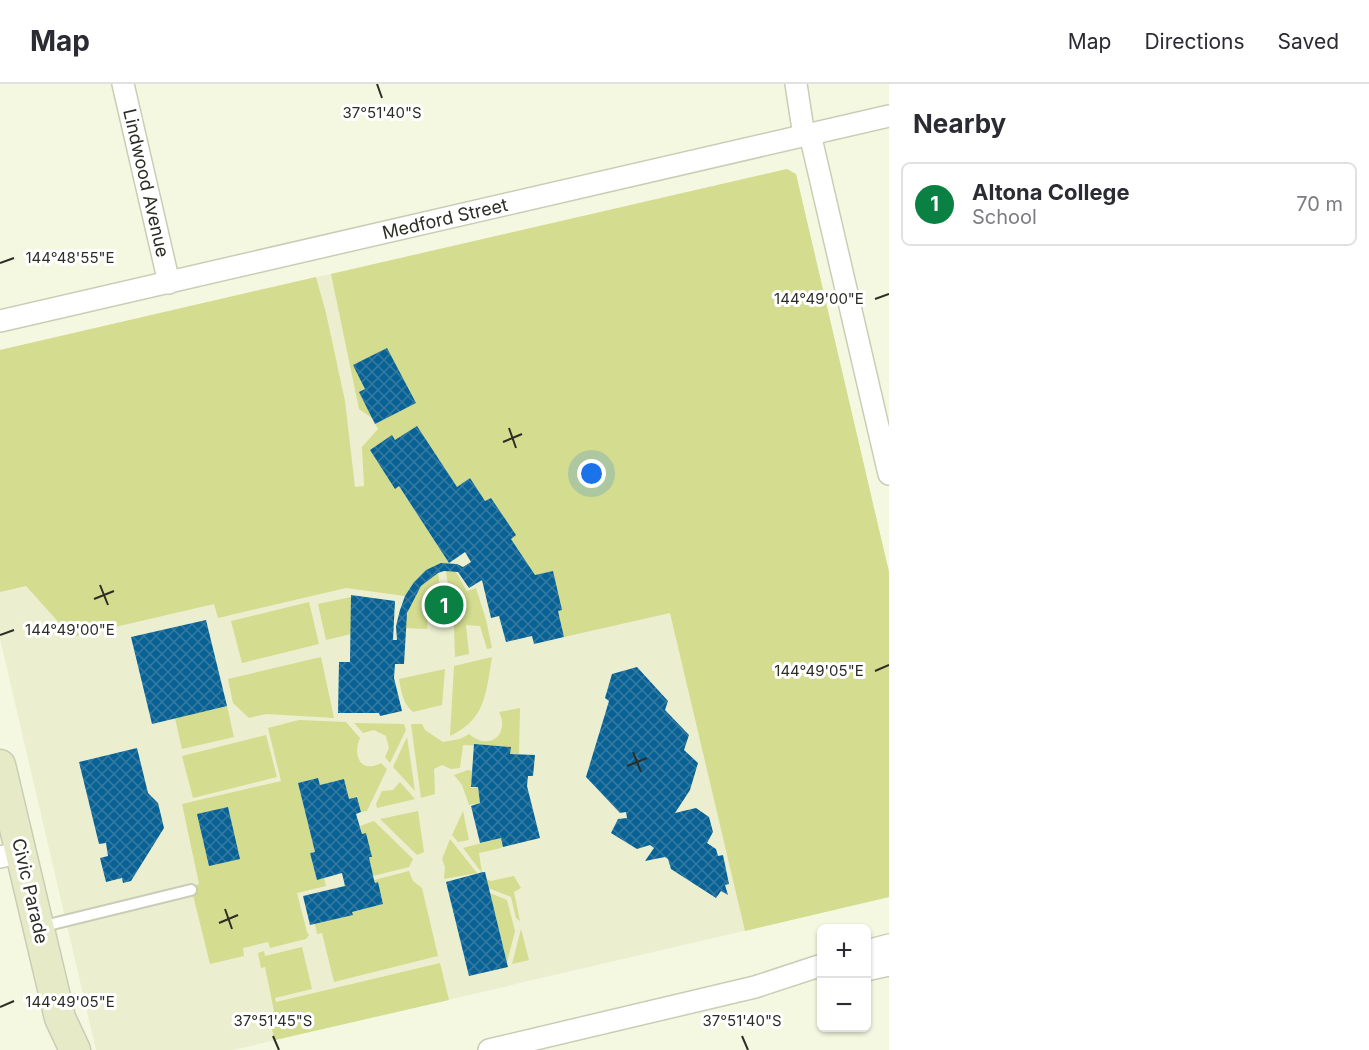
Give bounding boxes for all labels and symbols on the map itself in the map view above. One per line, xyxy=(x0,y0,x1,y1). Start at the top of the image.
text: 37°51'40"S xyxy=(342,103,422,122)
street label: Lindwood Avenue xyxy=(119,107,174,259)
street label: Medford Street xyxy=(380,194,510,243)
text: 144°48'55"E xyxy=(25,248,115,267)
text: 144°49'00"E xyxy=(774,289,864,308)
your location xyxy=(577,459,606,488)
pin: 1 xyxy=(424,582,464,628)
text: 144°49'00"E xyxy=(25,620,115,639)
text: 144°49'05"E xyxy=(774,661,864,680)
street label: Civic Parade xyxy=(8,836,53,946)
text: 144°49'05"E xyxy=(25,992,115,1011)
text: 37°51'45"S xyxy=(234,1011,312,1030)
text: 37°51'40"S xyxy=(702,1011,782,1030)

